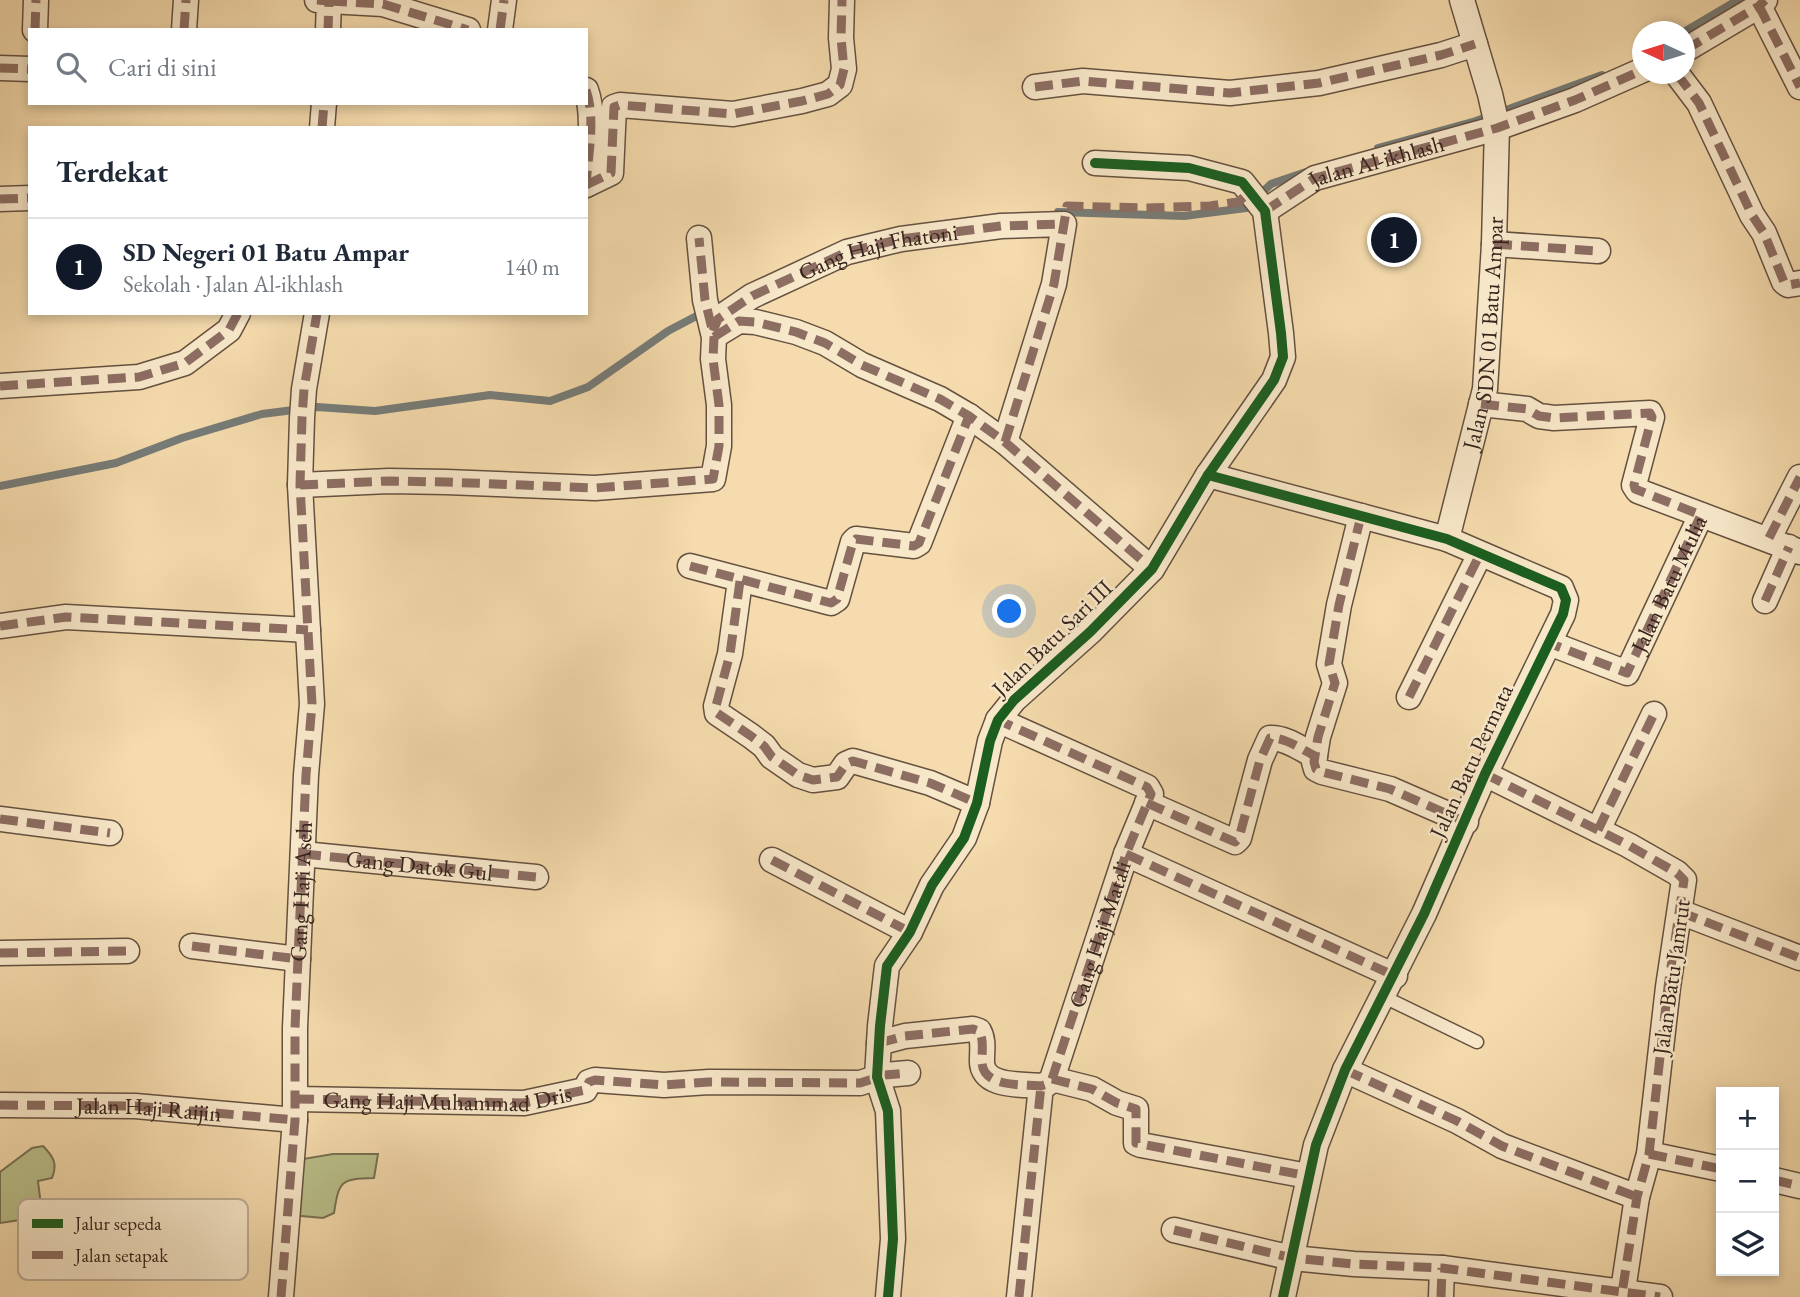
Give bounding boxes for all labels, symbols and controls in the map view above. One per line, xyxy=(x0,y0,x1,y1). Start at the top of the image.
north arrow xyxy=(1632,21,1695,84)
search box xyxy=(28,28,588,105)
icon: search xyxy=(52,48,90,86)
text: Cari di sini xyxy=(108,50,217,84)
street label: Jalan Al-ikhlash xyxy=(1301,128,1448,194)
text: Terdekat xyxy=(56,152,168,191)
pin: 1 xyxy=(1371,214,1417,266)
street label: Jalan SDN 01 Batu Ampar xyxy=(1455,216,1510,455)
street label: Gang Haji Fhatoni xyxy=(793,217,960,288)
text: SD Negeri 01 Batu Ampar xyxy=(123,235,409,269)
text: 1 xyxy=(73,252,85,282)
text: 140 m xyxy=(504,252,560,282)
text: Sekolah · Jalan Al-ikhlash xyxy=(123,269,343,299)
street label: Jalan Batu Mulia xyxy=(1623,510,1714,659)
street label: Jalan Batu Sari III xyxy=(984,573,1119,704)
your location xyxy=(992,594,1026,628)
street label: Jalan Batu Permata xyxy=(1421,678,1520,845)
street label: Gang Haji Aseh xyxy=(283,821,319,962)
street label: Gang Datok Gul xyxy=(345,843,495,888)
street label: Gang Haji Matali xyxy=(1061,857,1138,1012)
street label: Jalan Batu Jamrut xyxy=(1645,896,1697,1059)
street label: Gang Haji Muhammad Dris xyxy=(323,1078,575,1118)
map controls xyxy=(1716,1087,1779,1276)
button: + xyxy=(1716,1087,1779,1150)
street label: Jalan Haji Raijin xyxy=(74,1091,223,1129)
button: − xyxy=(1716,1150,1779,1213)
legend xyxy=(18,1199,248,1280)
text: Jalur sepeda xyxy=(73,1211,162,1236)
button: layers xyxy=(1716,1213,1779,1276)
text: Jalan setapak xyxy=(73,1243,169,1268)

